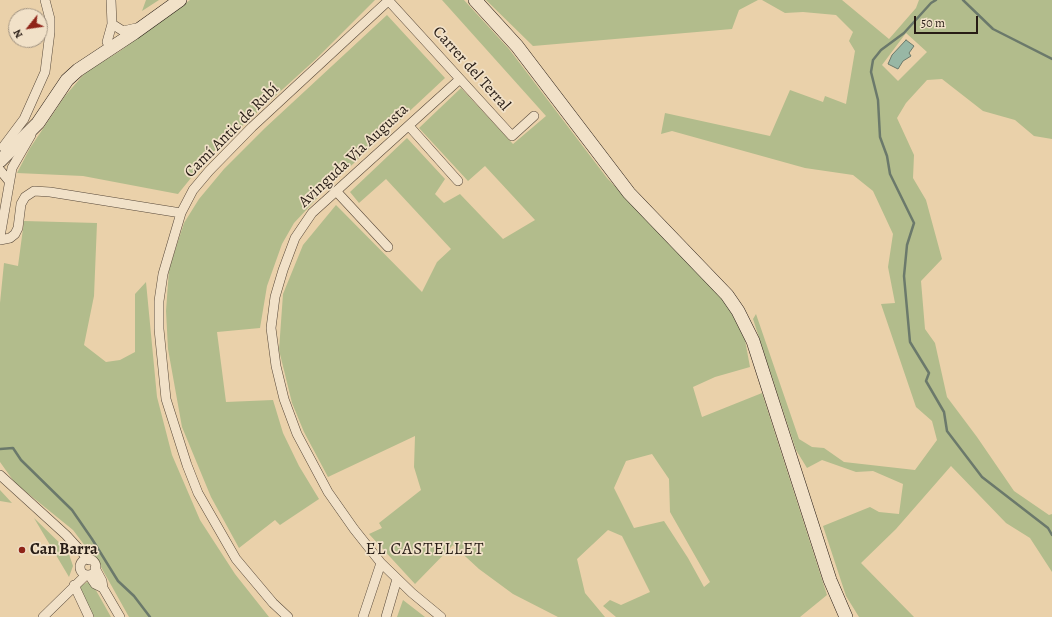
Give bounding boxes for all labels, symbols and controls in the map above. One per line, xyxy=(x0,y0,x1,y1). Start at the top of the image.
north arrow xyxy=(8,8,48,48)
scale bar xyxy=(916,8,980,34)
text: 50 m xyxy=(921,15,945,31)
street label: Carrer del Terral xyxy=(428,23,514,115)
text: N xyxy=(10,27,27,41)
street label: Camí Antic de Rubí xyxy=(181,80,283,182)
street label: Avinguda Via Augusta xyxy=(295,100,413,212)
place label: Can Barra xyxy=(30,540,98,560)
district label: EL CASTELLET xyxy=(366,540,484,560)
marker: Can Barra xyxy=(17,545,27,555)

